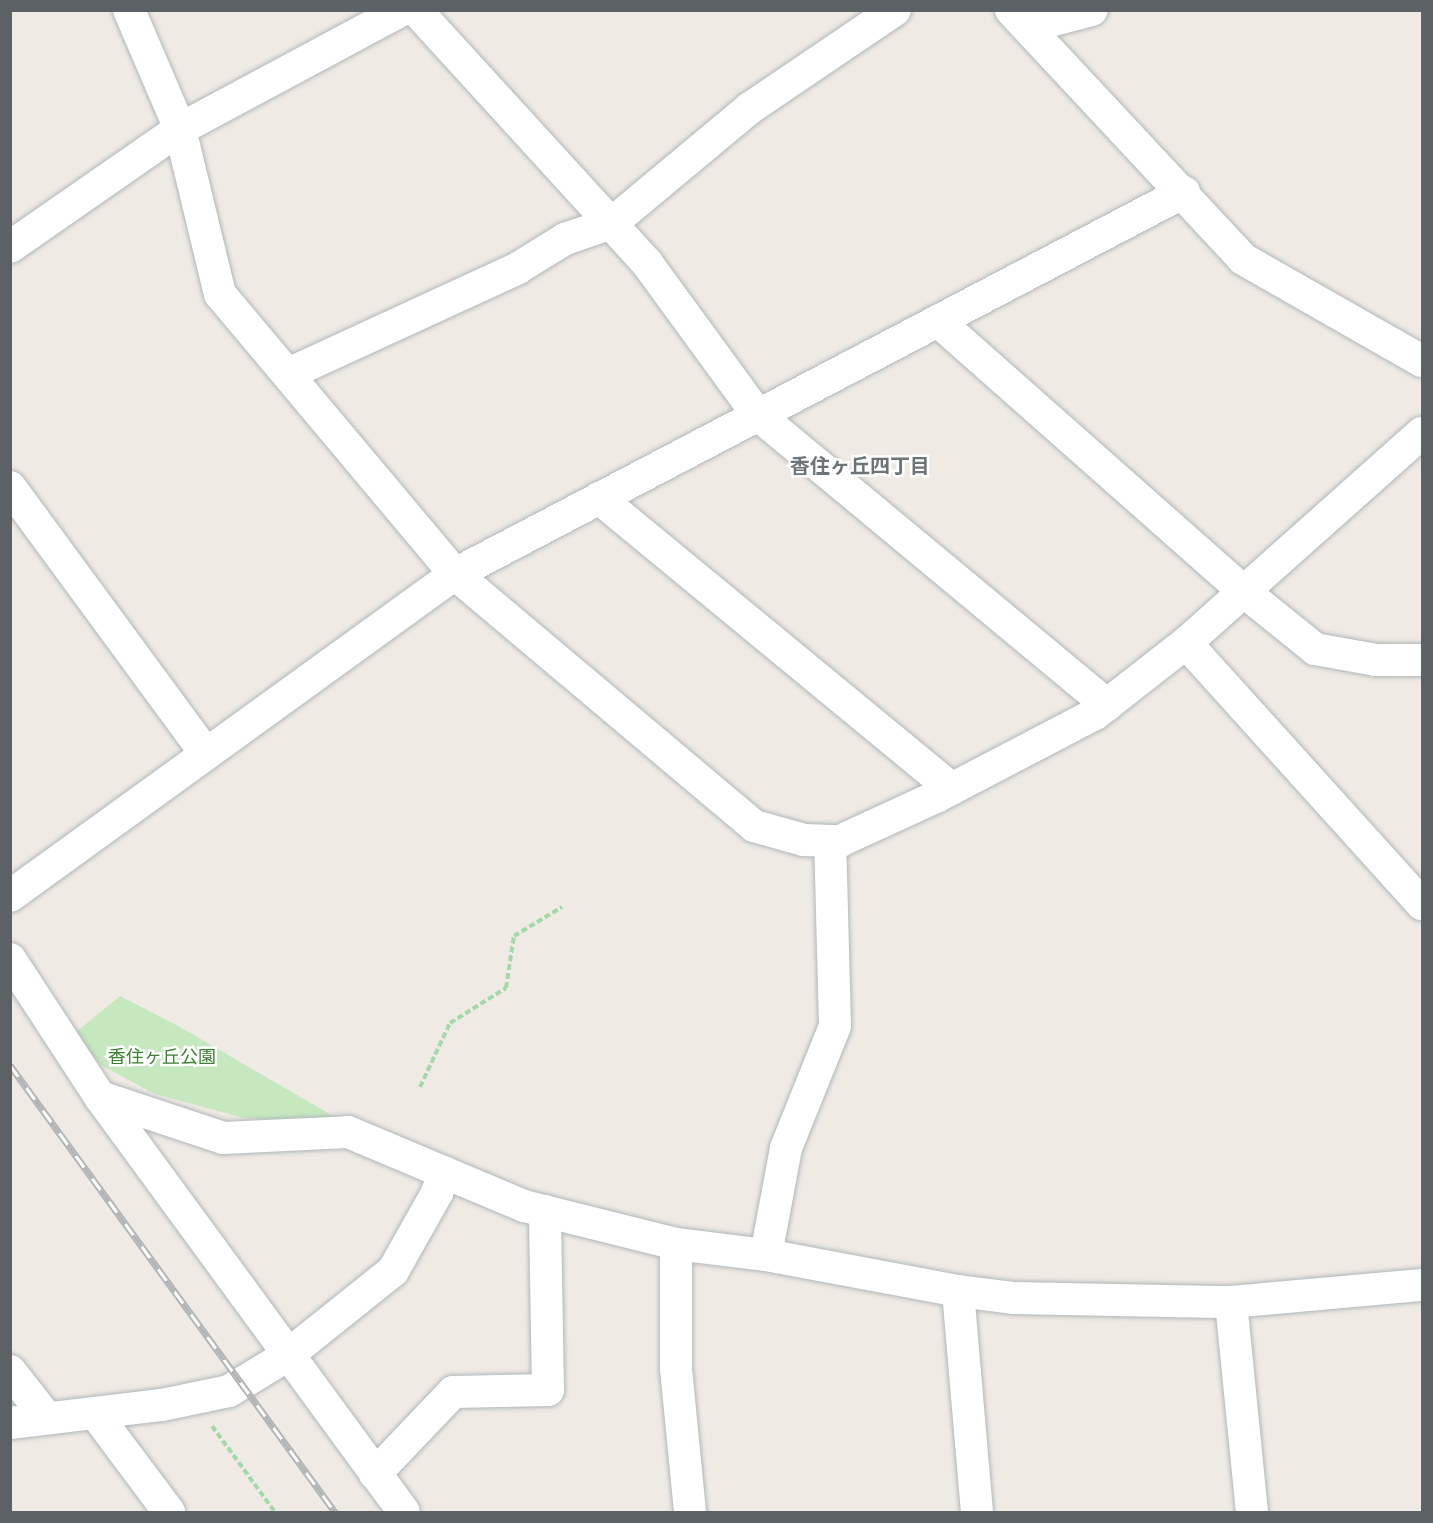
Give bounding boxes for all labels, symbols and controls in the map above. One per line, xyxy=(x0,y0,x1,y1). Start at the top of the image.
district label: 香住ヶ丘四丁目 xyxy=(790,454,930,478)
park label: 香住ヶ丘公園 xyxy=(108,1046,216,1068)

